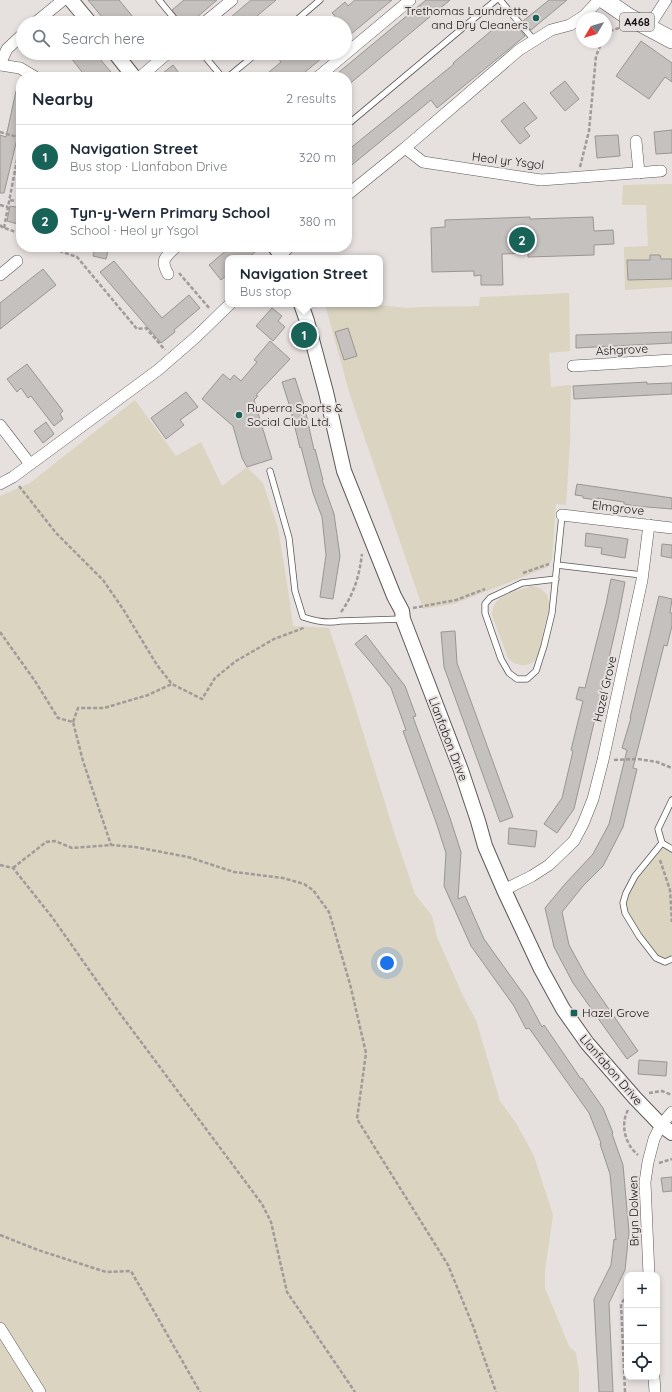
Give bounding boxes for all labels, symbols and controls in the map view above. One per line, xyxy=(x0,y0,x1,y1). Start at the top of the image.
place label: Trethomas Laundrette and Dry Cleaners xyxy=(405,3,528,32)
north arrow xyxy=(576,12,612,48)
marker: Trethomas Laundrette and Dry Cleaners xyxy=(531,13,541,23)
road number: A468 xyxy=(620,13,654,31)
search box xyxy=(16,16,352,60)
icon: search xyxy=(30,27,52,49)
text: Search here xyxy=(62,29,145,48)
text: Nearby xyxy=(32,88,93,109)
text: 2 results xyxy=(286,90,336,106)
text: Navigation Street xyxy=(70,139,198,158)
text: 1 xyxy=(42,149,48,165)
text: 320 m xyxy=(299,149,336,165)
street label: Heol yr Ysgol xyxy=(471,149,545,172)
text: Bus stop · Llanfabon Drive xyxy=(70,158,227,174)
text: Tyn-y-Wern Primary School xyxy=(70,203,270,222)
text: 2 xyxy=(41,213,49,229)
text: 380 m xyxy=(299,213,336,229)
text: School · Heol yr Ysgol xyxy=(70,222,198,238)
pin: 2 xyxy=(509,225,535,255)
popup xyxy=(225,255,383,307)
text: Navigation Street xyxy=(240,264,368,283)
text: Bus stop xyxy=(240,283,291,299)
pin: 1 xyxy=(291,320,317,350)
street label: Ashgrove xyxy=(595,341,649,358)
place label: Ruperra Sports & Social Club Ltd. xyxy=(247,400,343,429)
marker: Ruperra Sports & Social Club Ltd. xyxy=(234,410,244,420)
street label: Elmgrove xyxy=(591,497,645,518)
street label: Hazel Grove xyxy=(590,654,619,723)
street label: Llanfabon Drive xyxy=(426,695,471,783)
your location xyxy=(377,953,397,973)
place label: Hazel Grove xyxy=(582,1005,650,1020)
marker: Hazel Grove xyxy=(569,1008,579,1018)
street label: Llanfabon Drive xyxy=(577,1031,646,1108)
street label: Bryn Dolwen xyxy=(625,1176,642,1247)
map controls xyxy=(624,1272,660,1380)
button: + xyxy=(624,1272,660,1308)
button: − xyxy=(624,1308,660,1344)
button: locate xyxy=(624,1344,660,1380)

